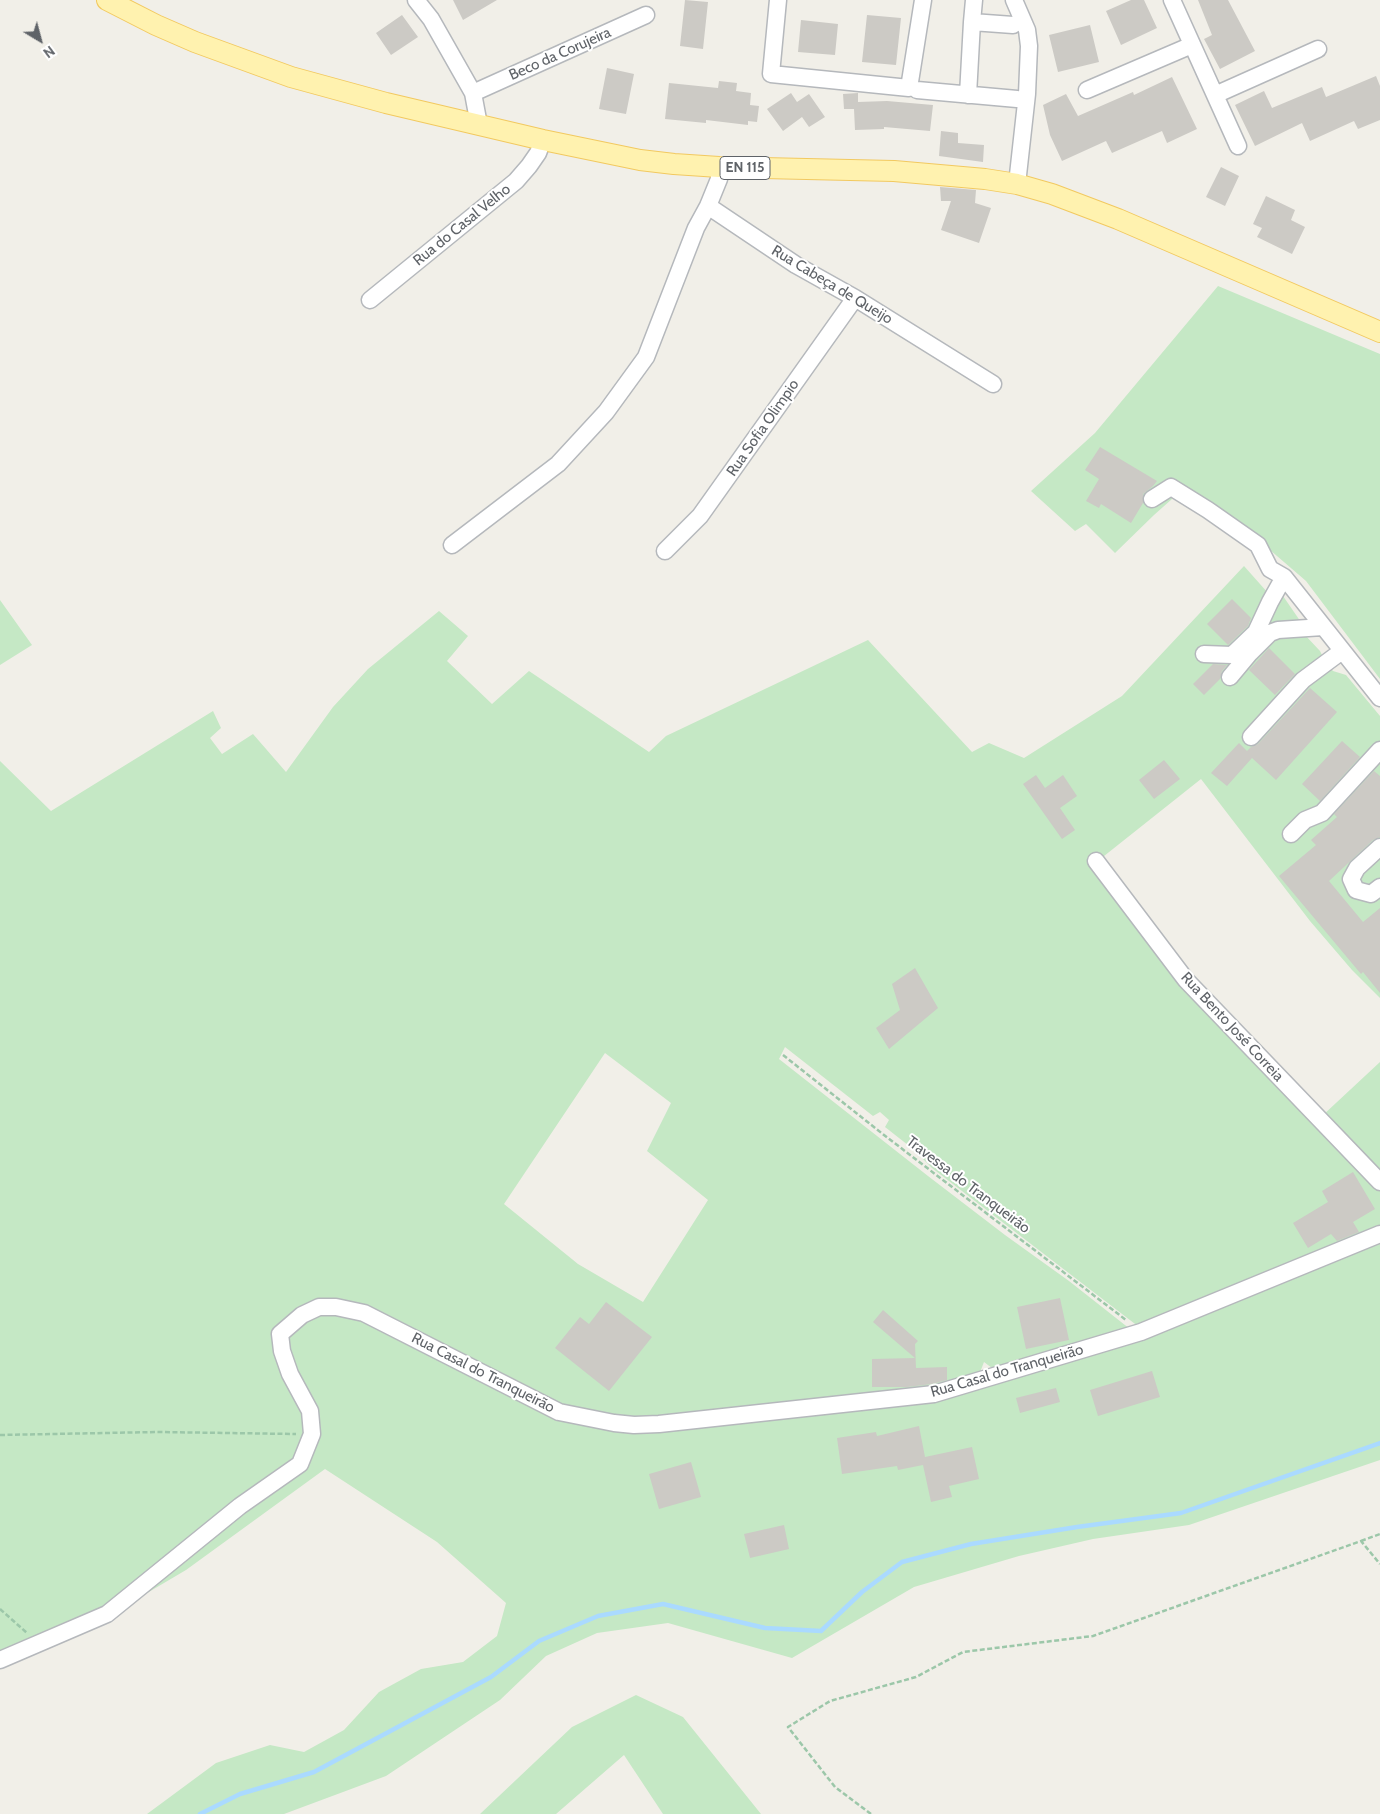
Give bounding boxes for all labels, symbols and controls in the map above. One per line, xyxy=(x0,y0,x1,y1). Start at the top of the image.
north arrow xyxy=(15,15,65,65)
street label: Beco da Corujeira xyxy=(506,23,614,85)
text: N xyxy=(40,42,58,62)
road number: EN 115 xyxy=(720,156,770,180)
street label: Rua do Casal Velho xyxy=(410,180,514,270)
street label: Rua Cabeça de Queijo xyxy=(768,242,896,328)
street label: Rua Sofia Olimpio xyxy=(723,376,803,480)
street label: Rua Bento José Correia xyxy=(1177,969,1287,1085)
street label: Travessa do Tranqueirão xyxy=(903,1133,1033,1237)
street label: Rua Casal do Tranqueirão xyxy=(408,1329,558,1417)
street label: Rua Casal do Tranqueirão xyxy=(929,1341,1085,1401)

